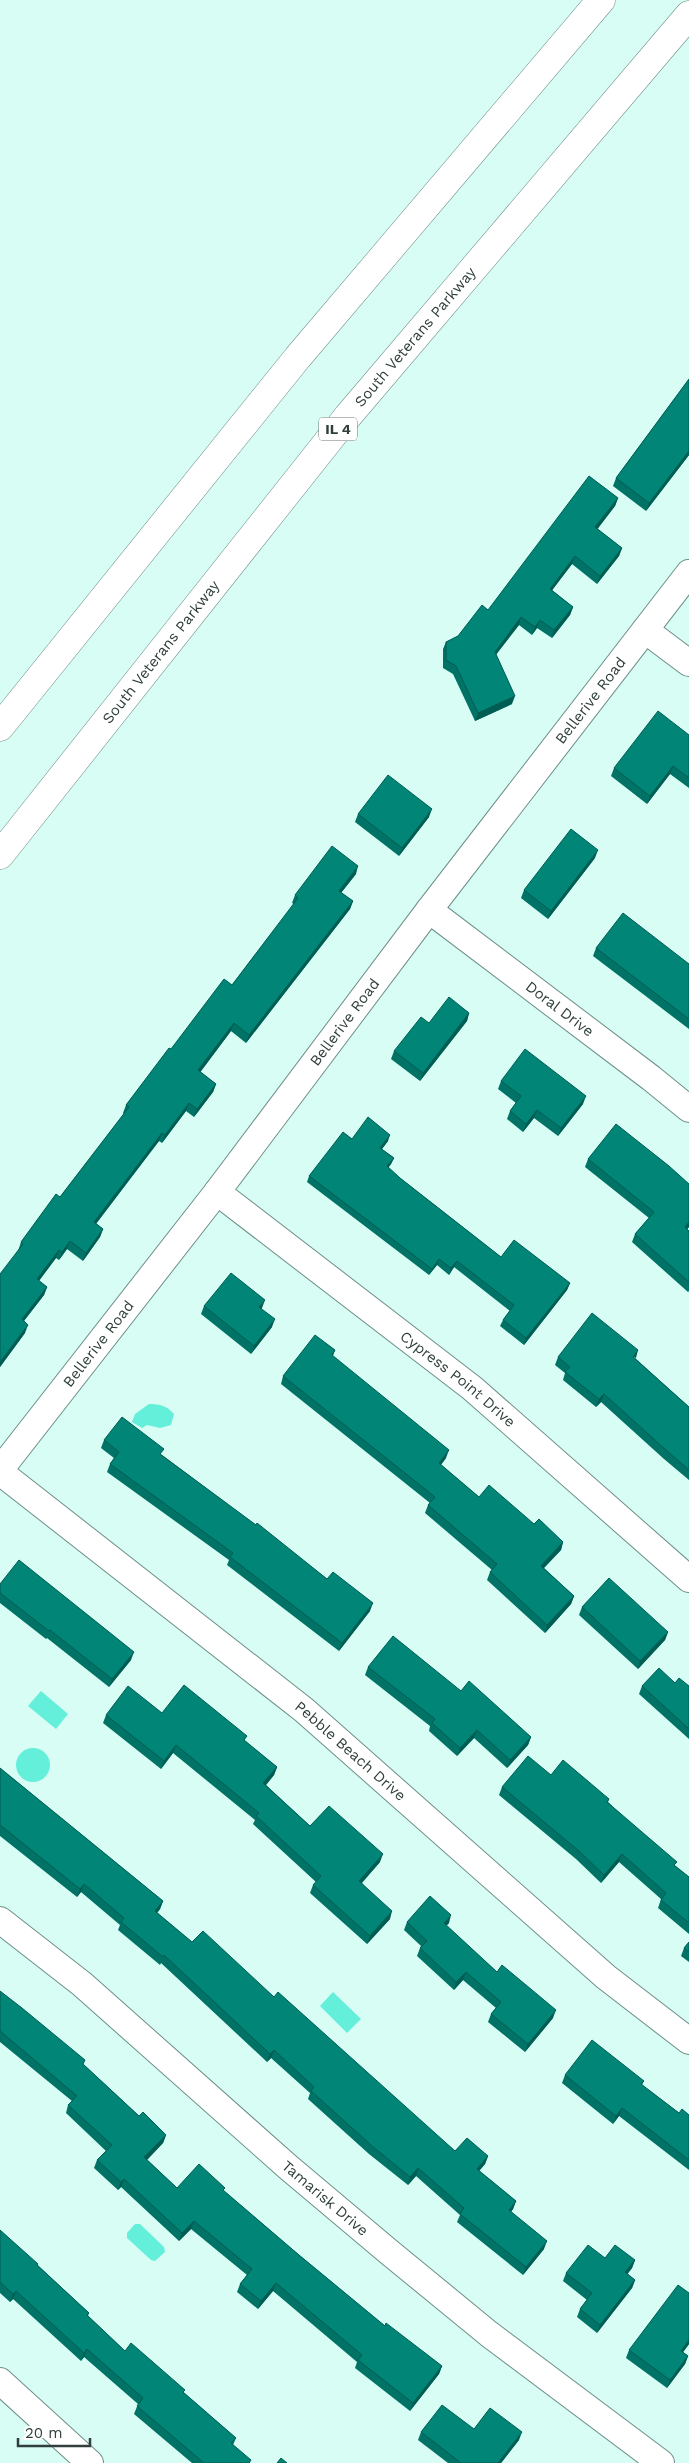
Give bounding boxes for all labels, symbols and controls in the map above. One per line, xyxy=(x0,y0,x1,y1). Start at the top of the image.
street label: South Veterans Parkway xyxy=(351,263,480,410)
road number: IL 4 xyxy=(319,418,357,440)
street label: South Veterans Parkway xyxy=(99,577,223,727)
street label: Bellerive Road xyxy=(551,654,630,747)
street label: Bellerive Road xyxy=(306,975,383,1070)
street label: Doral Drive xyxy=(522,977,597,1041)
street label: Bellerive Road xyxy=(59,1297,138,1391)
street label: Cypress Point Drive xyxy=(397,1327,519,1431)
street label: Pebble Beach Drive xyxy=(291,1697,410,1805)
street label: Tamarisk Drive xyxy=(278,2157,372,2240)
scale bar xyxy=(18,2416,90,2448)
text: 20 m xyxy=(25,2424,63,2442)

